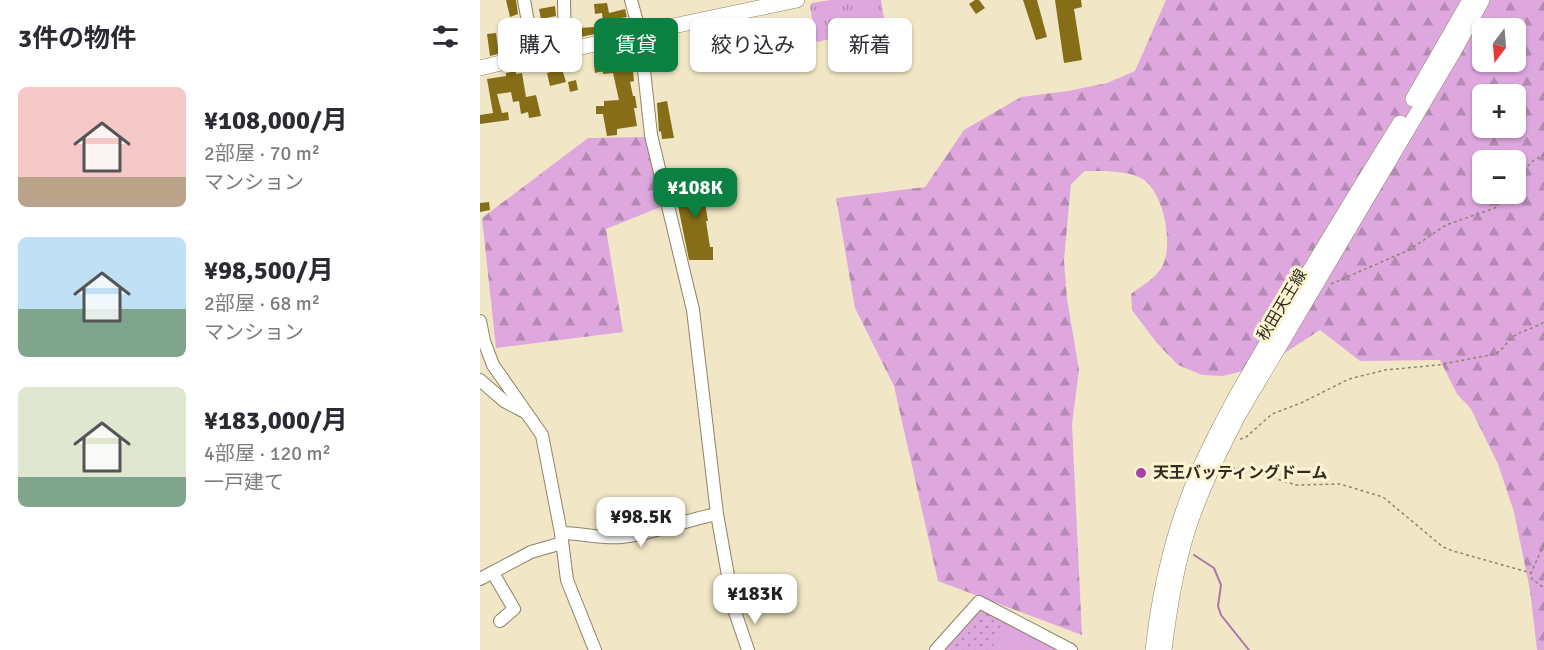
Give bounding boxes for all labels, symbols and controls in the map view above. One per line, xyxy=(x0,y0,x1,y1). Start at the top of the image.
chip: 購入 xyxy=(498,18,582,72)
chip: 賃貸 xyxy=(594,18,678,72)
chip: 絞り込み xyxy=(690,18,816,72)
chip: 新着 xyxy=(828,18,912,72)
north arrow xyxy=(1472,18,1526,72)
map controls xyxy=(1472,18,1526,204)
icon: filters xyxy=(429,20,462,53)
text: 3件の物件 xyxy=(18,23,136,55)
button: + xyxy=(1472,84,1526,138)
text: ¥108,000/月 xyxy=(204,105,348,137)
icon: home xyxy=(66,111,138,183)
text: 2部屋 · 70 m² xyxy=(204,141,320,166)
button: − xyxy=(1472,150,1526,204)
pin: ¥108K xyxy=(653,168,737,219)
text: マンション xyxy=(204,170,304,195)
text: ¥108K xyxy=(667,175,723,200)
text: ¥98,500/月 xyxy=(204,255,334,287)
icon: home xyxy=(66,261,138,333)
street label: 秋田天王線 xyxy=(1253,266,1311,344)
text: 2部屋 · 68 m² xyxy=(204,291,320,316)
text: マンション xyxy=(204,320,304,345)
text: ¥183,000/月 xyxy=(204,405,348,437)
icon: home xyxy=(66,411,138,483)
text: 4部屋 · 120 m² xyxy=(204,441,331,466)
place label: 天王バッティングドーム xyxy=(1153,463,1328,483)
marker: 天王バッティングドーム xyxy=(1134,466,1148,480)
text: 一戸建て xyxy=(204,470,284,495)
pin: ¥98.5K xyxy=(592,497,690,548)
text: ¥98.5K xyxy=(610,504,672,529)
pin: ¥183K xyxy=(713,574,797,625)
text: ¥183K xyxy=(727,581,783,606)

